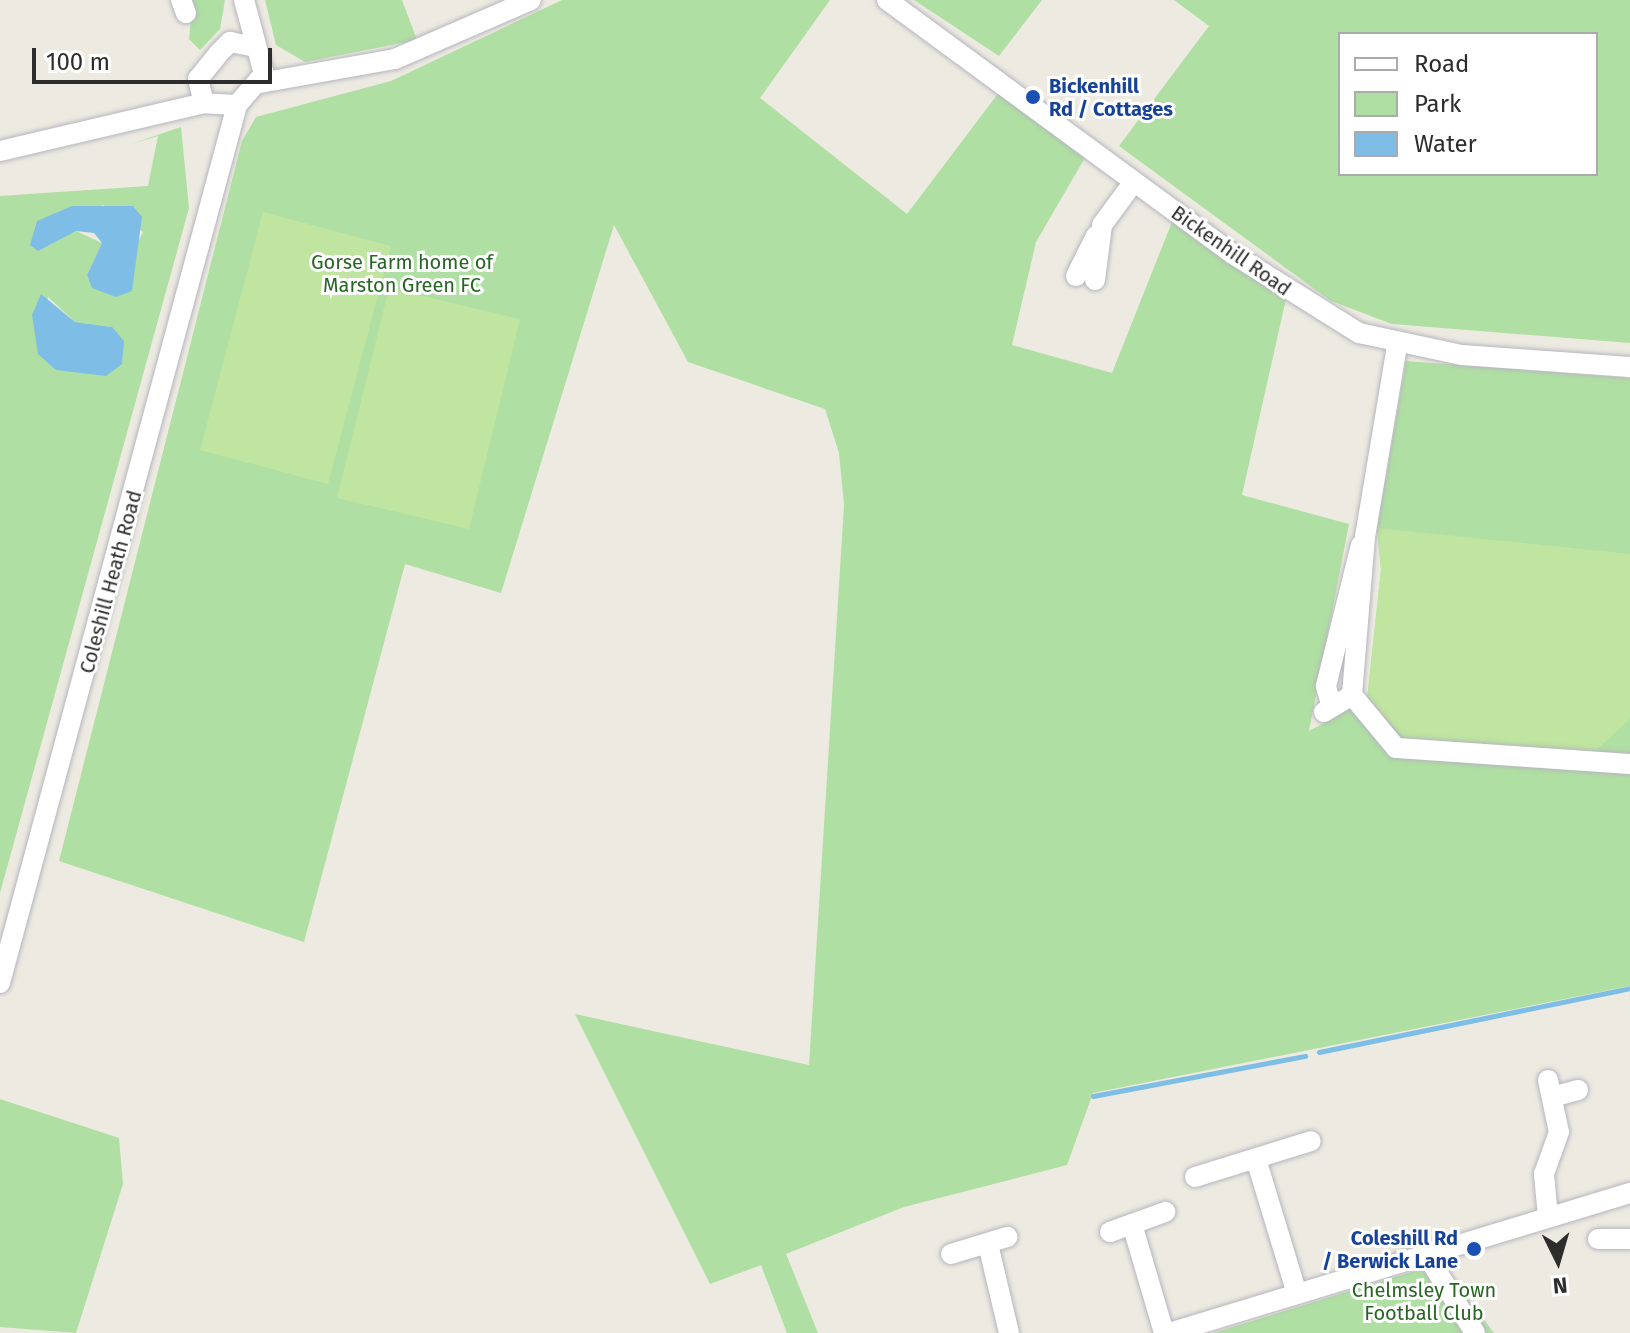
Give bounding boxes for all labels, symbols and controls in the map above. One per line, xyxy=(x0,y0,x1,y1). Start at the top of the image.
scale bar xyxy=(36,32,276,82)
legend xyxy=(1338,32,1598,176)
text: 100 m xyxy=(46,48,110,76)
text: Road xyxy=(1414,50,1469,78)
place label: Bickenhill Rd / Cottages xyxy=(1049,74,1173,121)
marker: Bickenhill Rd / Cottages xyxy=(1024,88,1042,106)
text: Park xyxy=(1414,90,1461,118)
text: Water xyxy=(1414,130,1477,158)
street label: Bickenhill Road xyxy=(1167,201,1295,301)
park label: Gorse Farm home of Marston Green FC xyxy=(311,250,493,297)
street label: Coleshill Heath Road xyxy=(75,488,147,676)
north arrow xyxy=(1518,1221,1598,1301)
place label: Coleshill Rd / Berwick Lane xyxy=(1322,1226,1458,1273)
marker: Coleshill Rd / Berwick Lane xyxy=(1465,1240,1483,1258)
text: N xyxy=(1552,1271,1569,1299)
park label: Chelmsley Town Football Club xyxy=(1352,1278,1496,1325)

